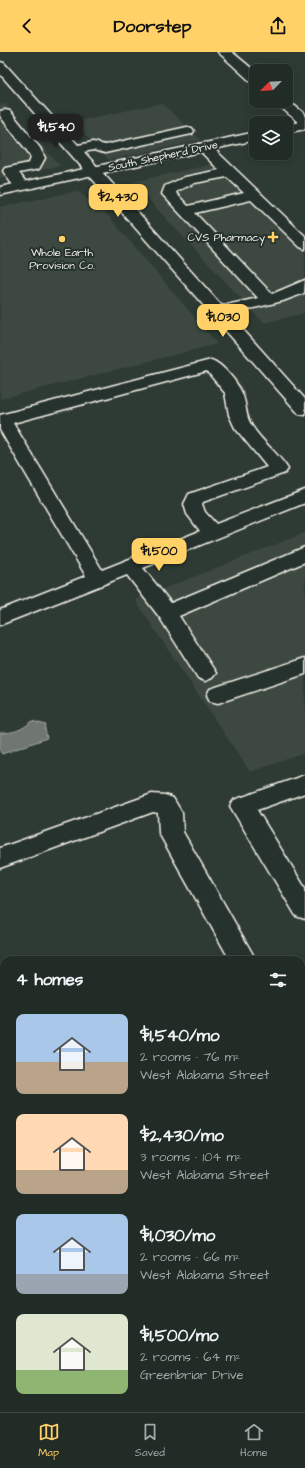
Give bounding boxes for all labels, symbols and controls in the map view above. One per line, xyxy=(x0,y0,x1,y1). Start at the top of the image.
text: Doorstep xyxy=(114,14,191,39)
icon: back xyxy=(16,15,38,37)
icon: share xyxy=(267,15,289,37)
north arrow xyxy=(249,64,293,108)
map controls xyxy=(249,64,293,160)
pin: $1,540 xyxy=(23,114,89,148)
button: layers xyxy=(249,116,293,160)
text: $1,540 xyxy=(37,118,75,136)
street label: South Shepherd Drive xyxy=(107,137,219,175)
pin: $2,430 xyxy=(85,184,151,218)
text: $2,430 xyxy=(98,188,138,206)
place label: CVS Pharmacy xyxy=(188,230,265,246)
marker: CVS Pharmacy xyxy=(268,232,278,242)
marker: Whole Earth Provision Co. xyxy=(57,234,67,244)
place label: Whole Earth Provision Co. xyxy=(29,245,95,273)
pin: $1,030 xyxy=(190,304,256,338)
text: $1,030 xyxy=(206,308,240,326)
pin: $1,500 xyxy=(126,538,192,572)
text: $1,500 xyxy=(141,542,177,560)
text: 4 homes xyxy=(16,968,83,992)
icon: filters xyxy=(267,969,289,991)
text: $1,540/mo xyxy=(140,1024,220,1048)
icon: home xyxy=(48,1030,96,1078)
text: 2 rooms · 76 m² xyxy=(140,1048,240,1066)
text: West Alabama Street xyxy=(140,1066,269,1084)
text: $2,430/mo xyxy=(140,1124,224,1148)
icon: home xyxy=(48,1130,96,1178)
text: 3 rooms · 104 m² xyxy=(140,1148,241,1166)
text: West Alabama Street xyxy=(140,1166,269,1184)
text: $1,030/mo xyxy=(140,1224,215,1248)
icon: home xyxy=(48,1230,96,1278)
text: 2 rooms · 66 m² xyxy=(140,1248,240,1266)
text: West Alabama Street xyxy=(140,1266,269,1284)
text: $1,500/mo xyxy=(140,1324,219,1348)
icon: home xyxy=(48,1330,96,1378)
text: 2 rooms · 64 m² xyxy=(140,1348,241,1366)
text: Greenbriar Drive xyxy=(140,1366,244,1384)
tab: Map xyxy=(38,1421,60,1460)
tab: Saved xyxy=(135,1421,165,1460)
tab: Home xyxy=(240,1421,267,1460)

